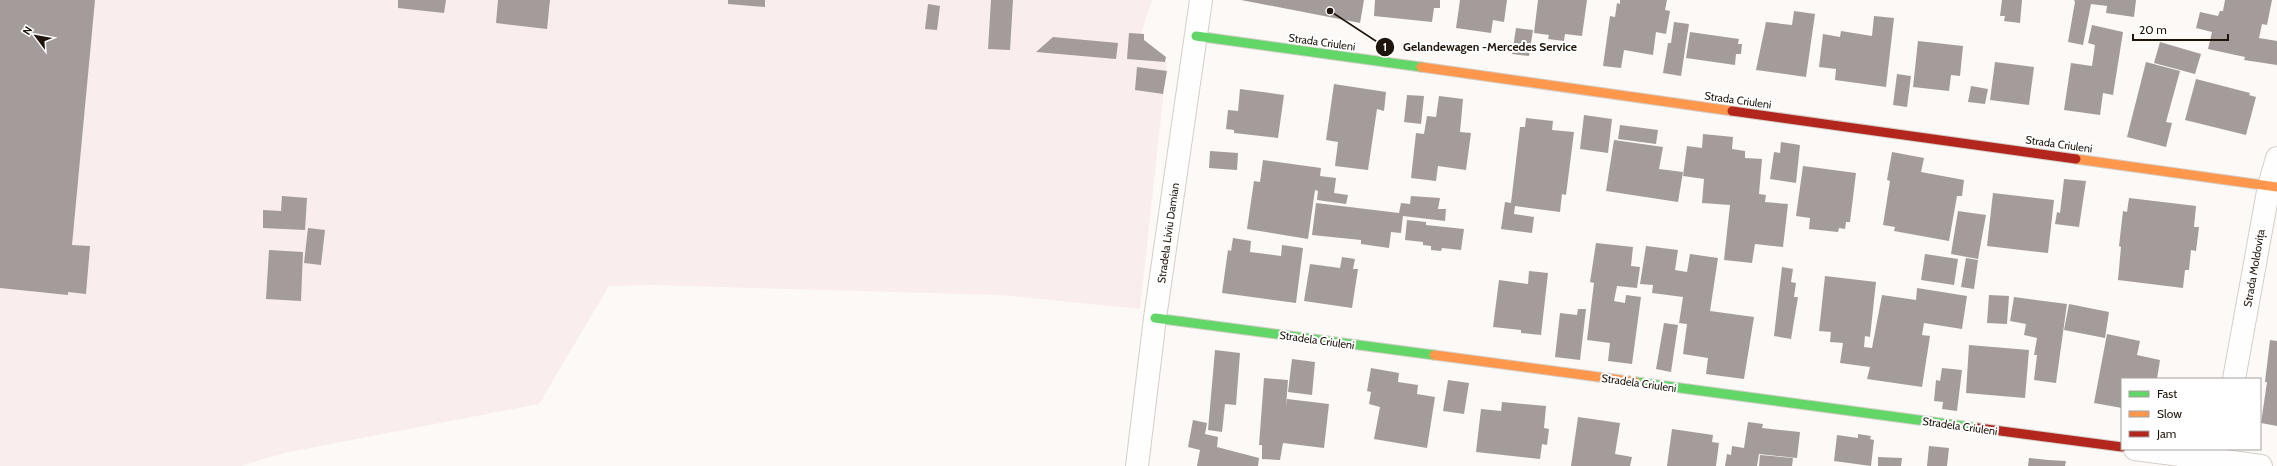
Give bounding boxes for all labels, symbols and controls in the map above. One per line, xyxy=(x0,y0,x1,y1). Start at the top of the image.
north arrow xyxy=(16,16,56,56)
scale bar xyxy=(2133,16,2228,42)
text: 20 m xyxy=(2139,22,2167,37)
text: N xyxy=(20,24,36,38)
street label: Strada Criuleni xyxy=(1288,30,1356,54)
callout: Gelandewagen -Mercedes Service xyxy=(1375,35,1585,59)
text: 1 xyxy=(1383,39,1387,54)
text: Gelandewagen -Mercedes Service xyxy=(1403,39,1577,54)
street label: Strada Criuleni xyxy=(1704,88,1772,112)
street label: Strada Criuleni xyxy=(2025,132,2093,156)
street label: Stradela Liviu Damian xyxy=(1154,182,1182,284)
street label: Strada Moldovița xyxy=(2240,227,2269,308)
street label: Stradela Criuleni xyxy=(1279,328,1355,352)
street label: Stradela Criuleni xyxy=(1601,371,1677,395)
legend xyxy=(2121,378,2261,450)
text: Fast xyxy=(2157,386,2177,401)
text: Slow xyxy=(2157,406,2182,421)
street label: Stradela Criuleni xyxy=(1922,414,1998,438)
text: Jam xyxy=(2156,426,2176,441)

